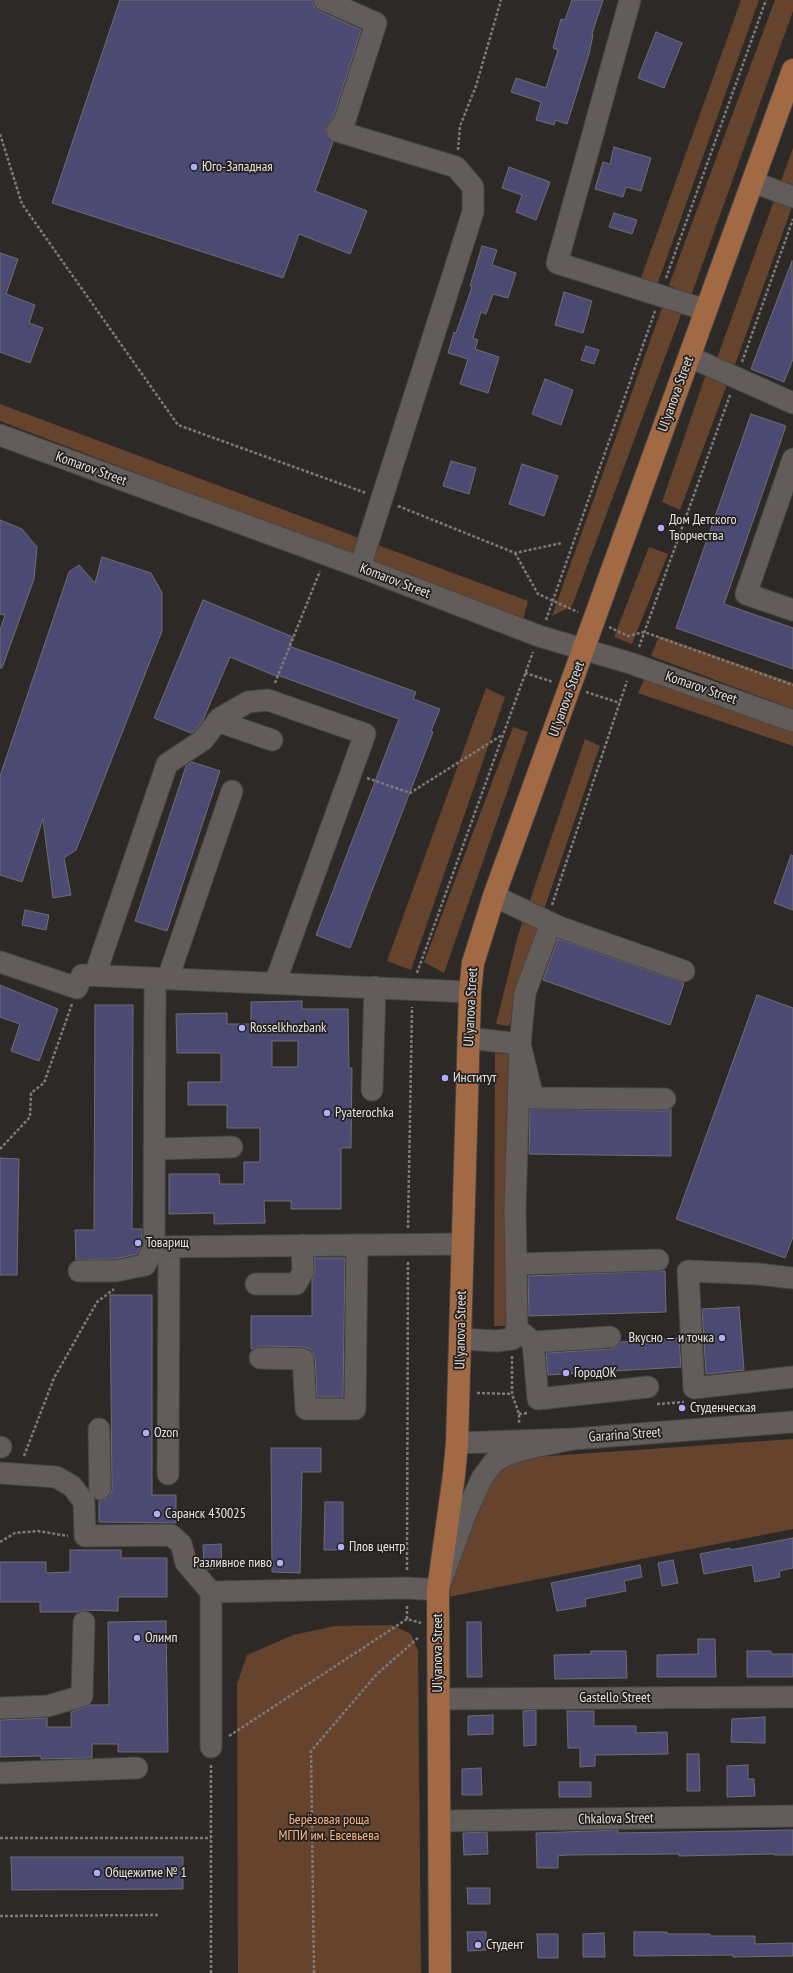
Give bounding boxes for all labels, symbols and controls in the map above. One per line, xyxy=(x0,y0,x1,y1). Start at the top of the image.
place label: Юго-Западная xyxy=(202,159,273,175)
marker: Юго-Западная xyxy=(189,162,199,172)
street label: Ul'yanova Street xyxy=(655,354,697,434)
street label: Komarov Street xyxy=(53,448,129,490)
place label: Дом Детского Творчества xyxy=(669,512,736,544)
marker: Дом Детского Творчества xyxy=(656,523,666,533)
street label: Komarov Street xyxy=(357,560,433,602)
street label: Ul'yanova Street xyxy=(546,659,588,739)
street label: Komarov Street xyxy=(663,668,739,708)
street label: Ul'yanova Street xyxy=(461,967,481,1047)
place label: Rosselkhozbank xyxy=(250,1020,326,1036)
marker: Rosselkhozbank xyxy=(237,1023,247,1033)
place label: Институт xyxy=(453,1070,496,1086)
marker: Институт xyxy=(440,1073,450,1083)
place label: Pyaterochka xyxy=(335,1105,394,1121)
marker: Pyaterochka xyxy=(322,1108,332,1118)
place label: Товарищ xyxy=(146,1235,189,1251)
marker: Товарищ xyxy=(133,1238,143,1248)
street label: Ul'yanova Street xyxy=(452,1290,470,1370)
place label: Вкусно — и точка xyxy=(628,1330,714,1346)
marker: Вкусно — и точка xyxy=(717,1333,727,1343)
place label: ГородОК xyxy=(574,1365,617,1381)
marker: ГородОК xyxy=(561,1368,571,1378)
place label: Студенческая xyxy=(690,1400,756,1416)
marker: Студенческая xyxy=(677,1403,687,1413)
street label: Gararina Street xyxy=(588,1424,662,1446)
place label: Ozon xyxy=(154,1425,179,1441)
marker: Ozon xyxy=(141,1428,151,1438)
place label: Саранск 430025 xyxy=(165,1506,246,1522)
marker: Саранск 430025 xyxy=(152,1509,162,1519)
place label: Плов центр xyxy=(349,1539,405,1555)
marker: Плов центр xyxy=(336,1542,346,1552)
place label: Разливное пиво xyxy=(193,1555,272,1571)
marker: Разливное пиво xyxy=(275,1558,285,1568)
street label: Ul'yanova Street xyxy=(430,1614,446,1692)
place label: Олимп xyxy=(145,1630,178,1646)
marker: Олимп xyxy=(132,1633,142,1643)
street label: Gastello Street xyxy=(579,1690,651,1706)
street label: Chkalova Street xyxy=(578,1810,654,1828)
park label: Берёзовая роща МГПИ им. Евсевьева xyxy=(279,1812,379,1844)
place label: Общежитие № 1 xyxy=(105,1865,187,1881)
marker: Общежитие № 1 xyxy=(92,1868,102,1878)
place label: Студент xyxy=(486,1937,524,1953)
marker: Студент xyxy=(473,1940,483,1950)

